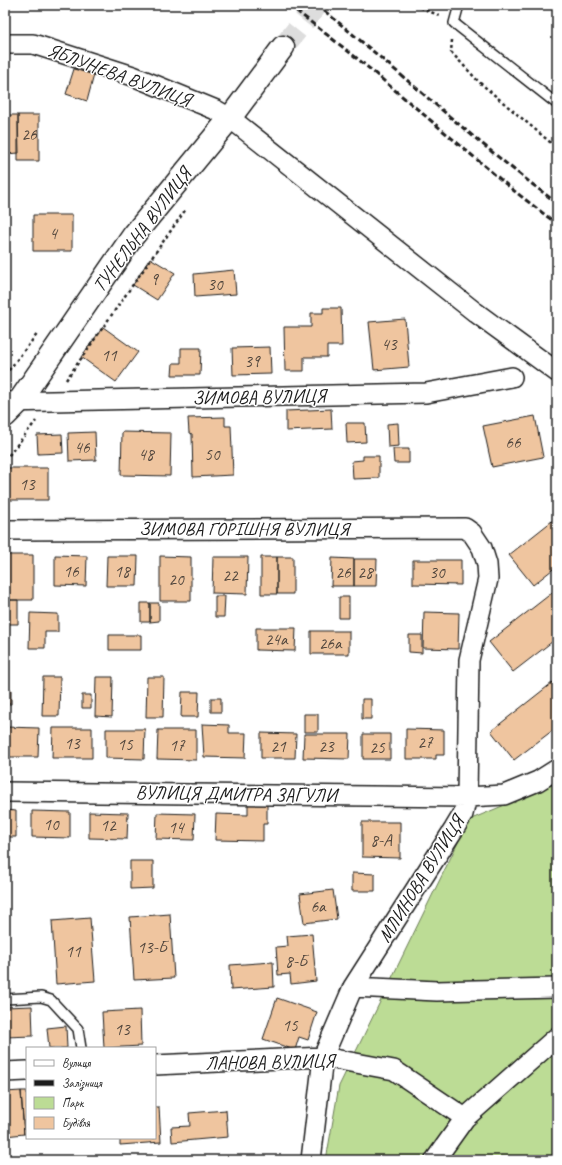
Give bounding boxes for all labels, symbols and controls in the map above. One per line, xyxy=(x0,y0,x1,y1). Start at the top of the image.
street label: ЯБЛУНЕВА ВУЛИЦЯ xyxy=(44,38,196,113)
house number: 26 xyxy=(21,124,38,145)
street label: ТУНЕЛЬНА ВУЛИЦЯ xyxy=(87,161,198,297)
house number: 4 xyxy=(49,223,59,244)
house number: 9 xyxy=(150,269,159,290)
house number: 30 xyxy=(207,274,224,295)
house number: 43 xyxy=(381,334,398,355)
house number: 11 xyxy=(101,345,118,366)
house number: 39 xyxy=(244,351,261,372)
street label: ЗИМОВА ВУЛИЦЯ xyxy=(192,384,329,410)
house number: 66 xyxy=(505,432,522,453)
house number: 46 xyxy=(74,437,91,458)
house number: 48 xyxy=(138,444,156,465)
house number: 50 xyxy=(204,444,221,465)
house number: 13 xyxy=(19,474,36,495)
street label: ЗИМОВА ГОРІШНЯ ВУЛИЦЯ xyxy=(139,517,352,541)
house number: 16 xyxy=(63,561,80,582)
house number: 18 xyxy=(114,561,132,582)
house number: 26 xyxy=(335,562,352,583)
house number: 28 xyxy=(357,562,375,583)
house number: 30 xyxy=(429,562,446,583)
house number: 22 xyxy=(222,565,239,586)
house number: 20 xyxy=(168,569,185,590)
house number: 24а xyxy=(265,629,289,650)
house number: 26а xyxy=(319,633,343,654)
house number: 27 xyxy=(417,732,434,753)
house number: 13 xyxy=(64,733,81,754)
house number: 15 xyxy=(117,734,134,755)
house number: 17 xyxy=(169,735,186,756)
house number: 21 xyxy=(270,736,287,757)
house number: 23 xyxy=(318,736,335,757)
house number: 25 xyxy=(369,737,386,758)
street label: ВУЛИЦЯ ДМИТРА ЗАГУЛИ xyxy=(135,780,340,808)
street label: МЛИНОВА ВУЛИЦЯ xyxy=(373,809,471,947)
house number: 10 xyxy=(43,814,60,835)
house number: 12 xyxy=(100,815,117,836)
house number: 14 xyxy=(168,817,186,838)
house number: 8-А xyxy=(370,830,393,851)
house number: 6а xyxy=(310,896,327,917)
house number: 13-Б xyxy=(137,937,170,958)
house number: 11 xyxy=(65,941,82,962)
house number: 8-Б xyxy=(285,951,310,972)
house number: 15 xyxy=(282,1015,299,1036)
house number: 13 xyxy=(114,1019,131,1040)
legend xyxy=(26,1047,156,1139)
street label: ЛАНОВА ВУЛИЦЯ xyxy=(205,1049,338,1075)
text: Вулиця xyxy=(62,1055,91,1071)
text: Залізниця xyxy=(62,1075,103,1091)
text: Парк xyxy=(62,1095,85,1111)
text: Будівля xyxy=(62,1115,91,1131)

